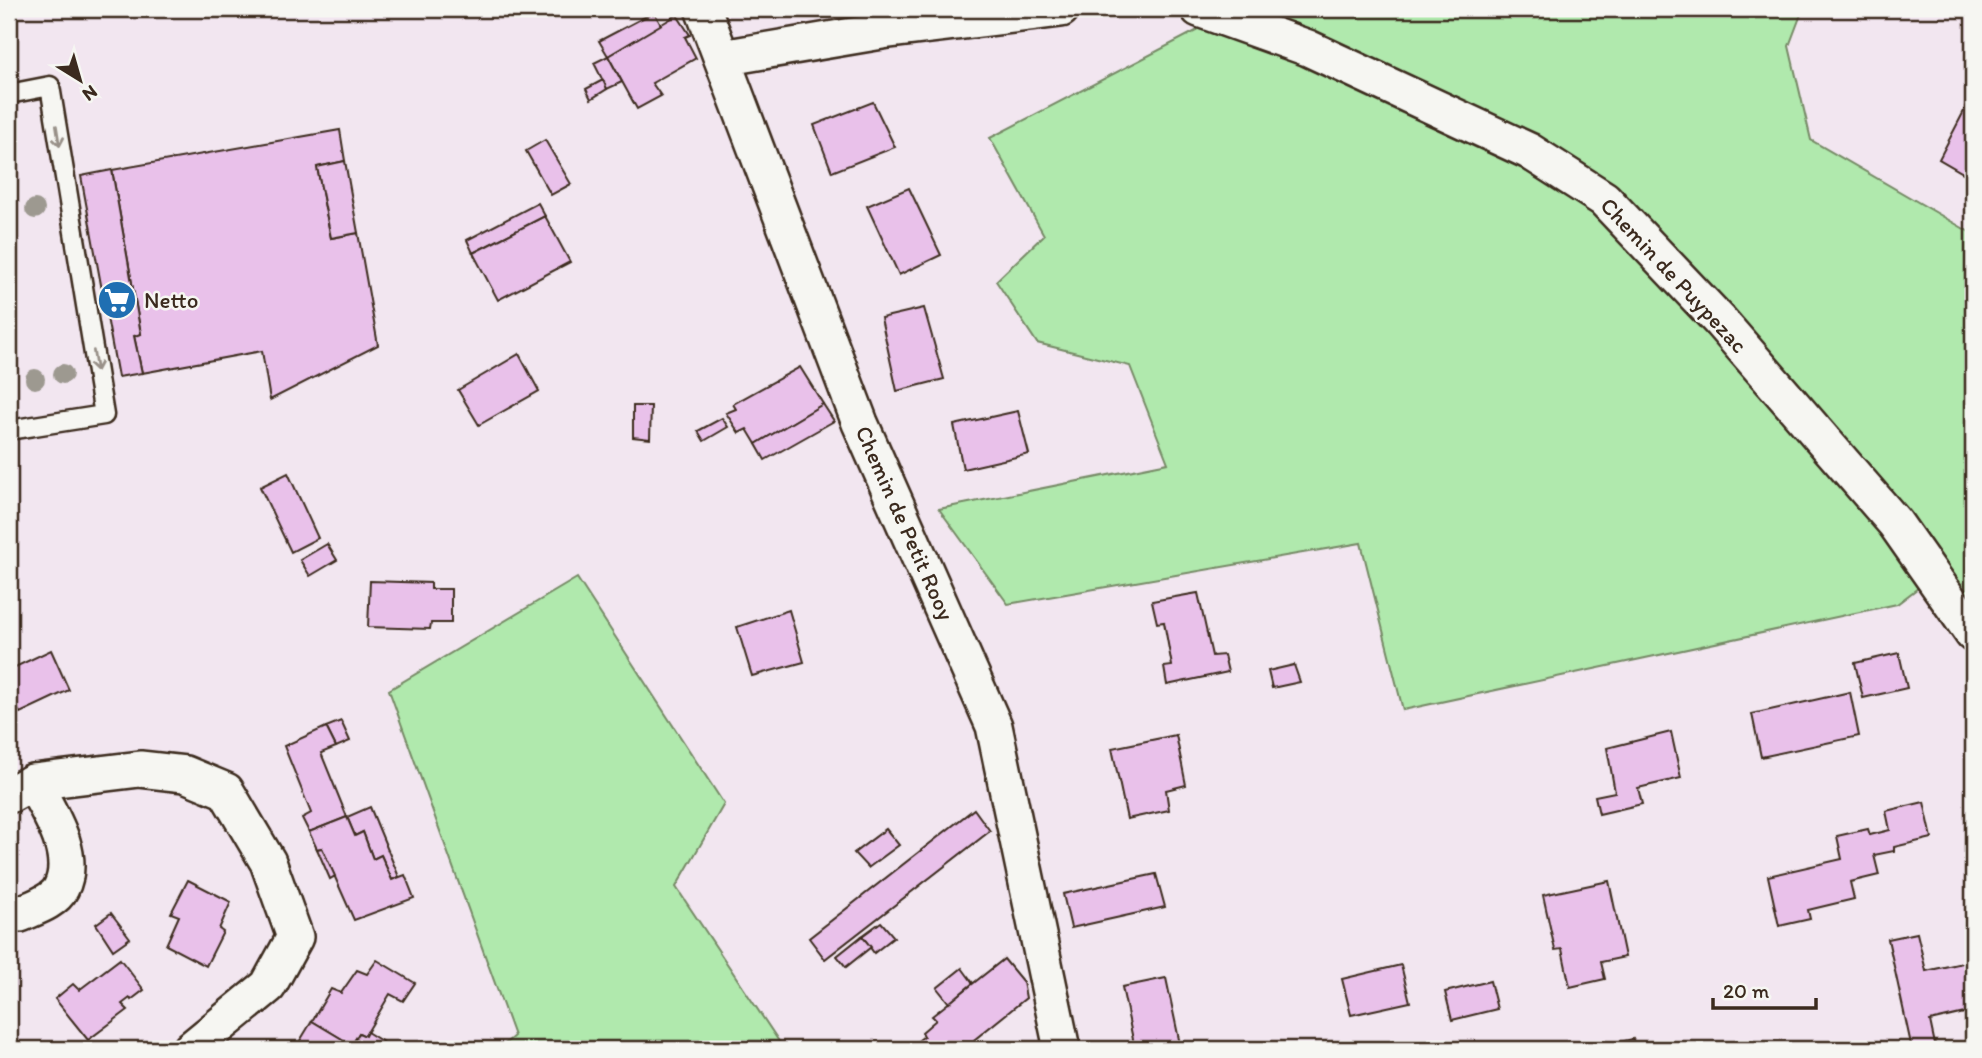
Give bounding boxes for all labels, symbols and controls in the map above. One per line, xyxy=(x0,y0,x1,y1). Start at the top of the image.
north arrow xyxy=(46,46,116,116)
text: N xyxy=(78,80,102,106)
one-way arrow xyxy=(52,124,65,147)
street label: Chemin de Puypezac xyxy=(1595,191,1753,359)
supermarket icon: Netto xyxy=(96,279,138,321)
place label: Netto xyxy=(144,286,199,314)
one-way arrow xyxy=(89,349,102,371)
street label: Chemin de Petit Rooy xyxy=(850,421,961,625)
scale bar xyxy=(1713,967,1816,1011)
text: 20 m xyxy=(1723,978,1770,1003)

